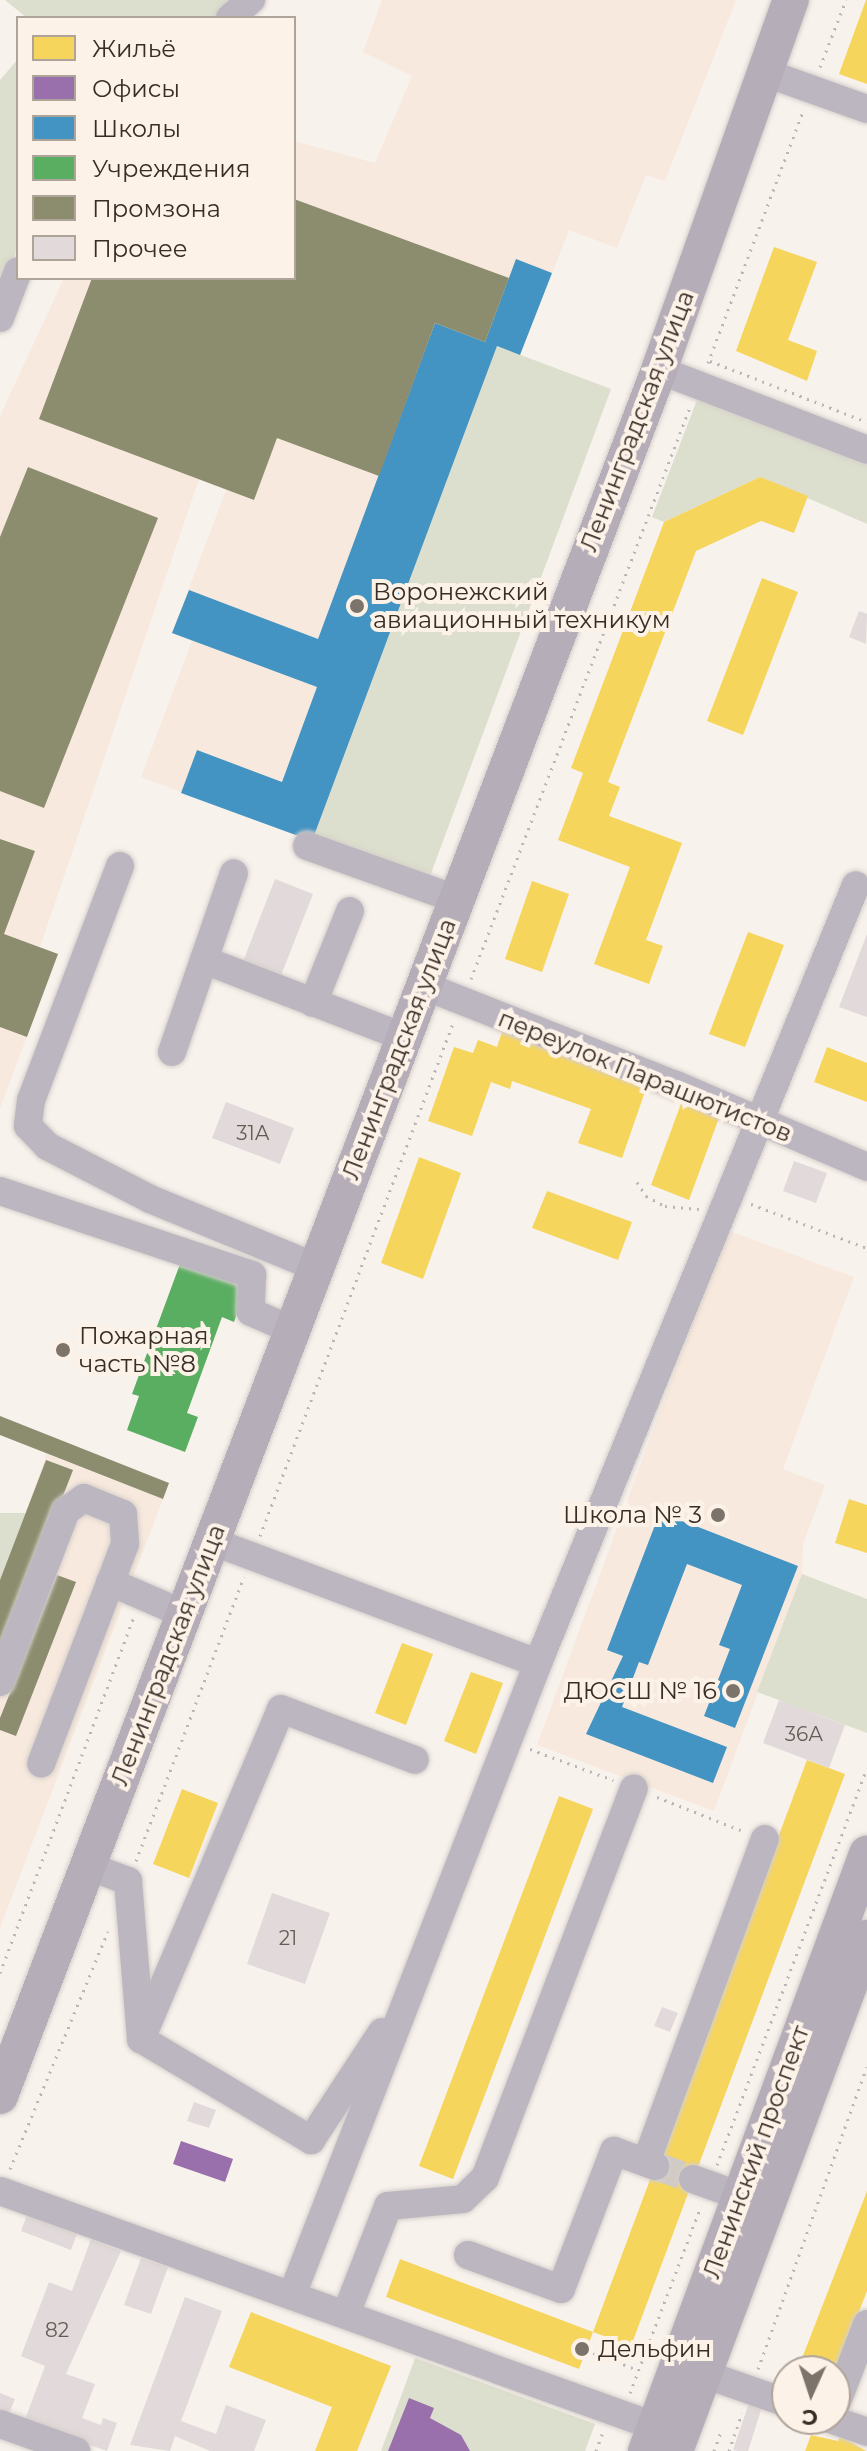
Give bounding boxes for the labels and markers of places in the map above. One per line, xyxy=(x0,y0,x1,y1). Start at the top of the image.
place label: Воронежский авиационный техникум xyxy=(373,578,671,634)
marker: Воронежский авиационный техникум xyxy=(348,597,366,615)
place label: Пожарная часть №8 xyxy=(79,1322,208,1378)
marker: Пожарная часть №8 xyxy=(54,1341,72,1359)
place label: Школа № 3 xyxy=(563,1501,702,1529)
marker: Школа № 3 xyxy=(709,1506,727,1524)
place label: ДЮСШ № 16 xyxy=(564,1677,717,1705)
marker: ДЮСШ № 16 xyxy=(724,1682,742,1700)
place label: Дельфин xyxy=(598,2335,711,2363)
marker: Дельфин xyxy=(573,2340,591,2358)

